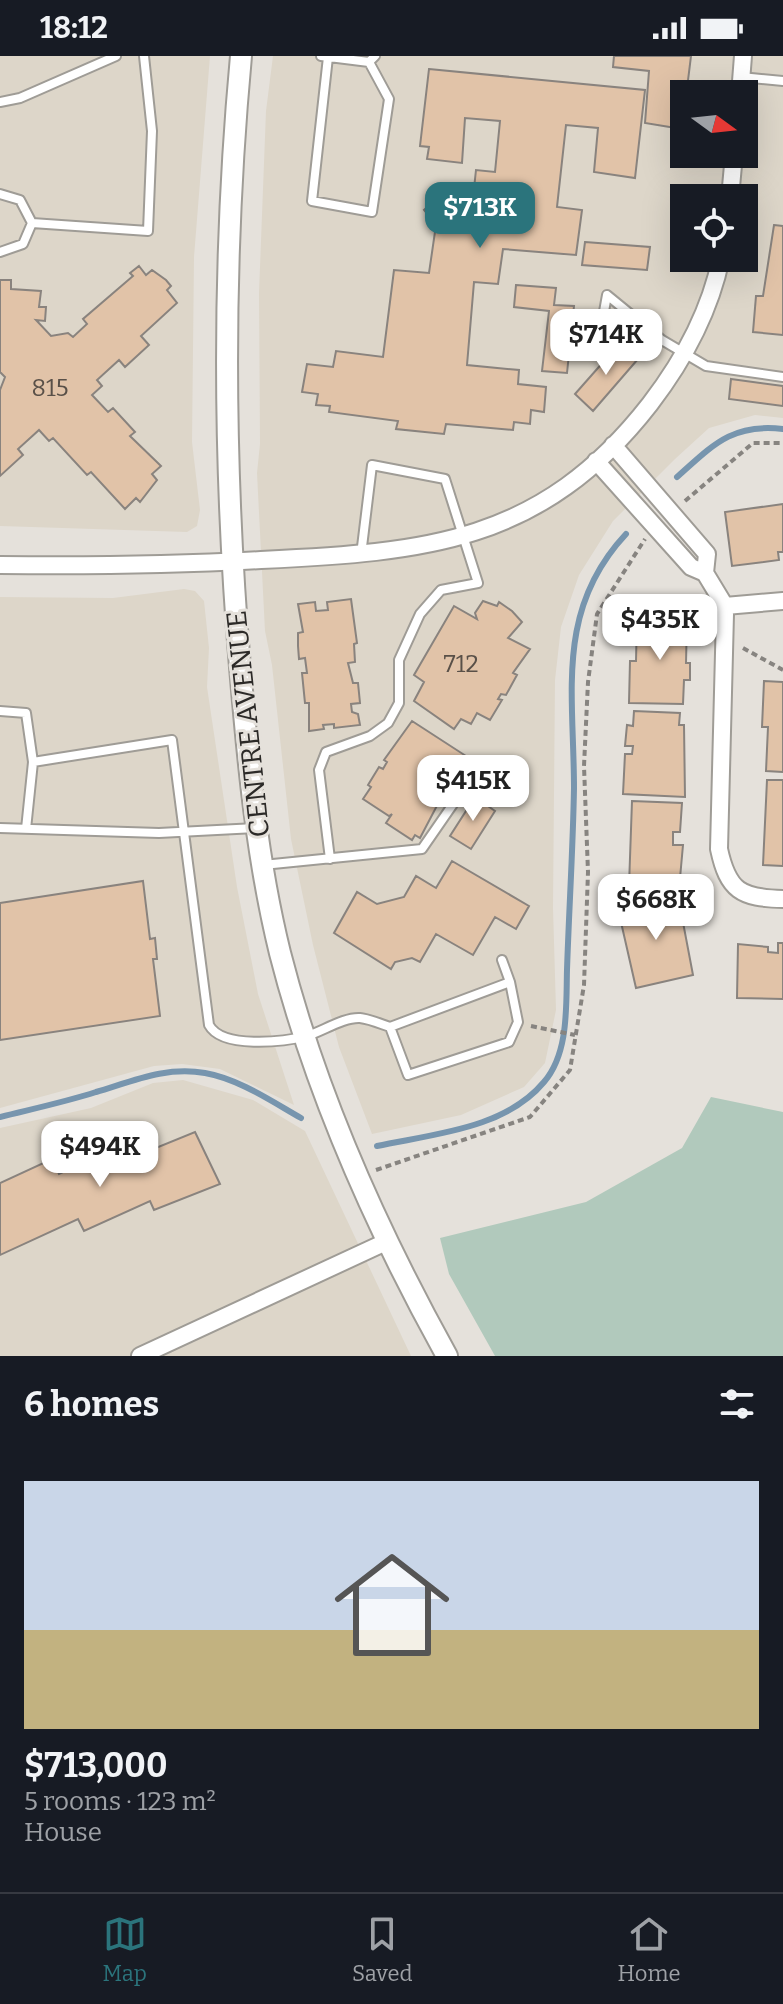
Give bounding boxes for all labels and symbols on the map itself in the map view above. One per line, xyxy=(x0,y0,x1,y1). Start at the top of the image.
north arrow xyxy=(670,80,758,168)
pin: $713K xyxy=(424,182,536,250)
pin: $714K xyxy=(550,309,662,377)
house number: 815 xyxy=(32,374,68,402)
pin: $435K xyxy=(604,594,716,662)
street label: CENTRE AVENUE xyxy=(220,609,276,839)
house number: 712 xyxy=(443,650,479,678)
pin: $415K xyxy=(417,755,529,823)
pin: $668K xyxy=(600,874,712,942)
pin: $494K xyxy=(44,1121,156,1189)

